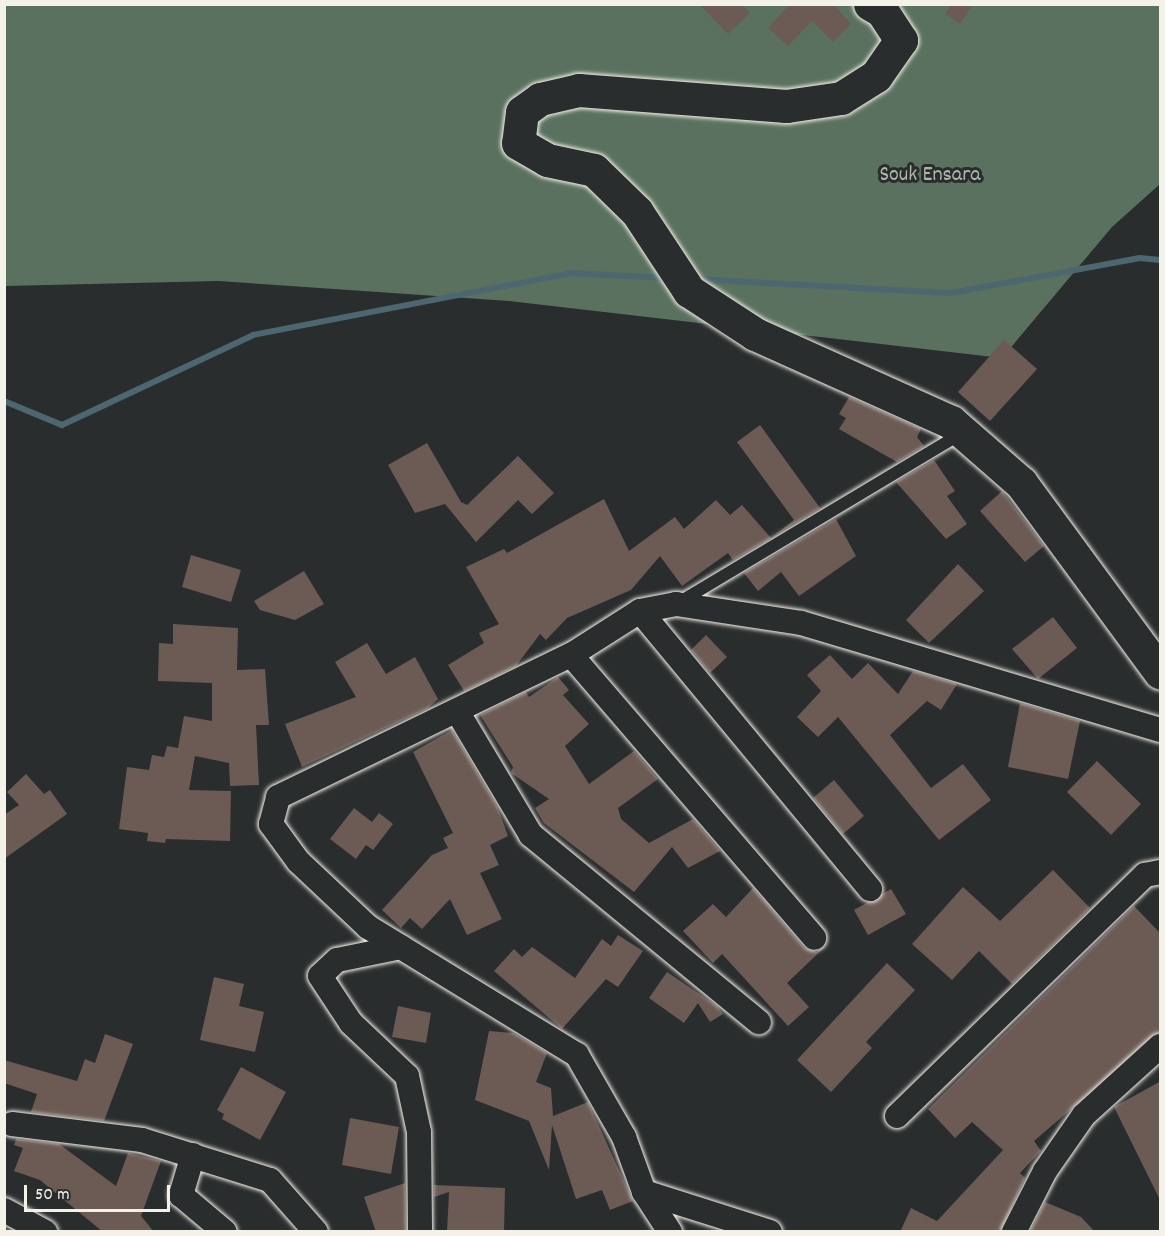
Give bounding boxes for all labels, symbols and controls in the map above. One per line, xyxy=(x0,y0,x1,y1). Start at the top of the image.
park label: Souk Ensara xyxy=(879,163,981,189)
scale bar xyxy=(27,1173,172,1211)
text: 50 m xyxy=(35,1183,70,1208)

